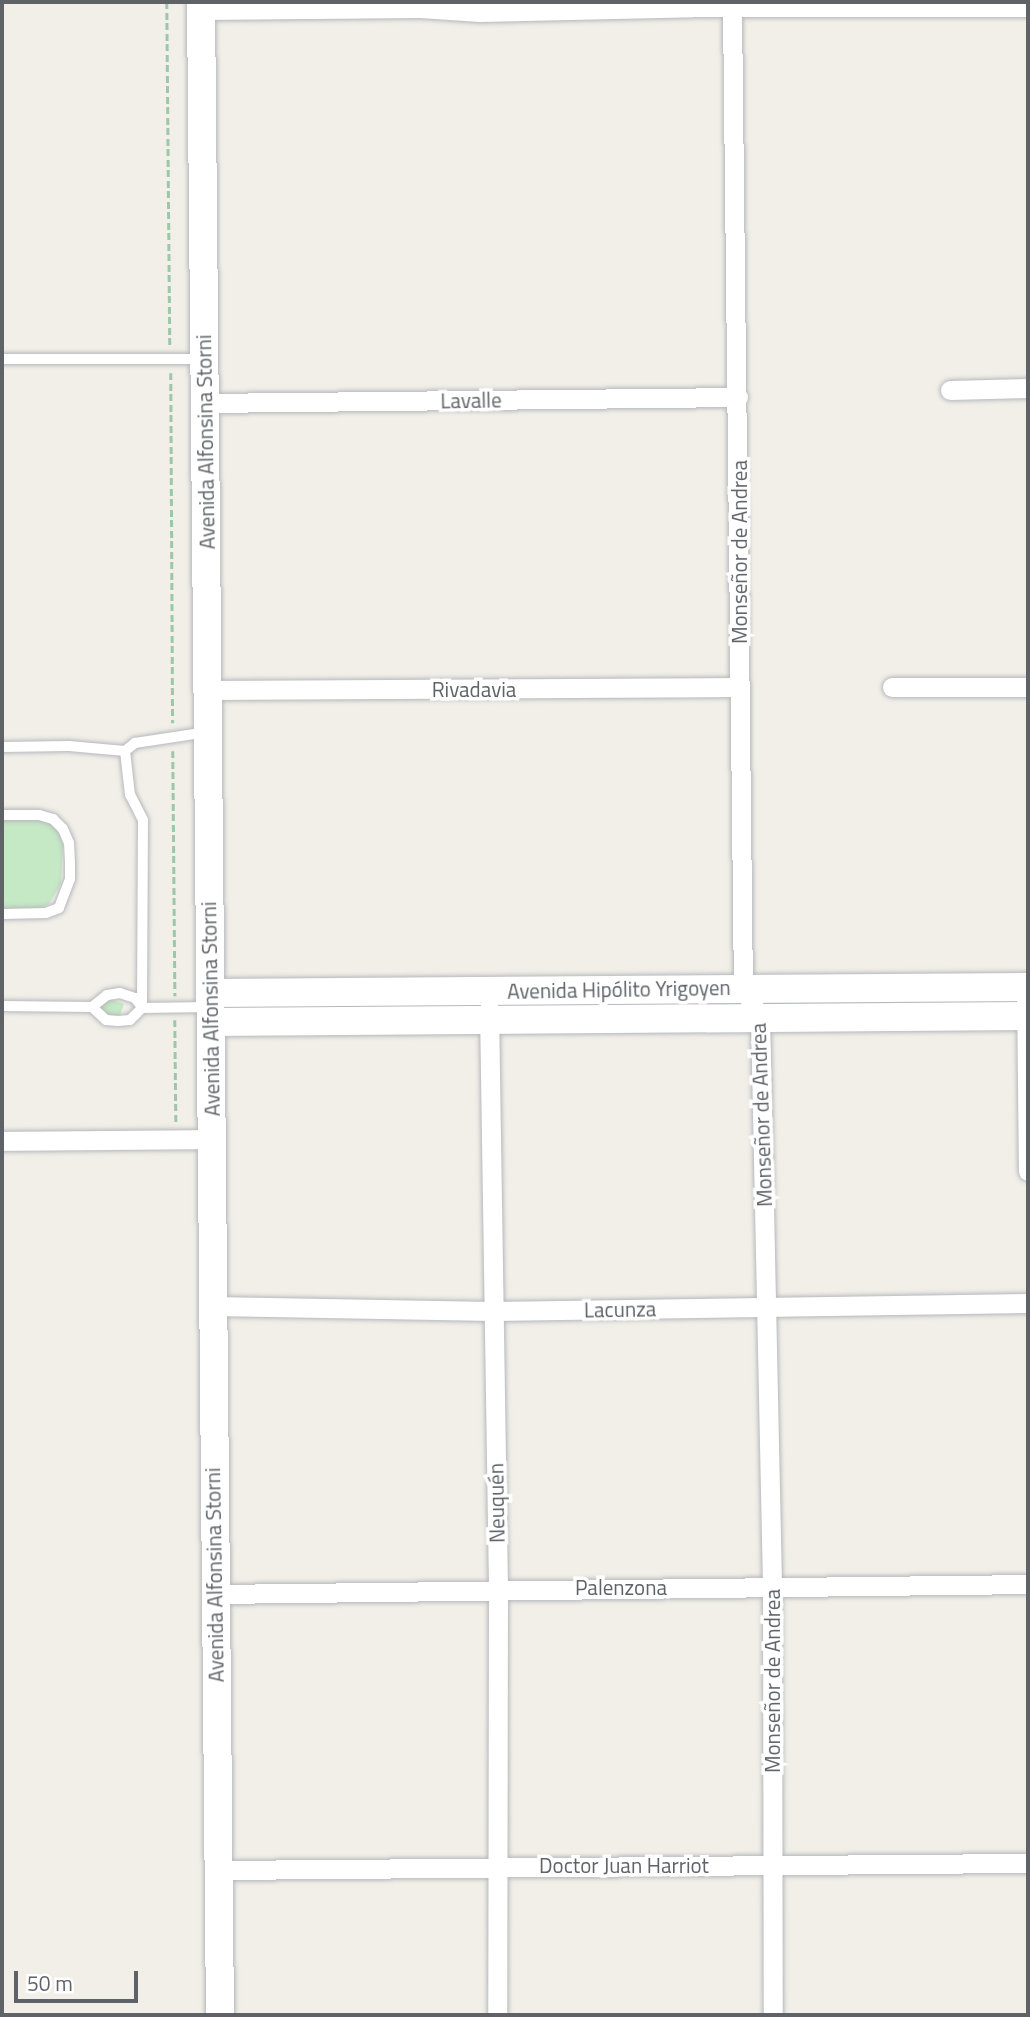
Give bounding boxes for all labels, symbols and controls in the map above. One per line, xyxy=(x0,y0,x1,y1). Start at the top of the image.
street label: Avenida Alfonsina Storni xyxy=(191,334,219,550)
street label: Lavalle xyxy=(440,387,502,413)
street label: Monseñor de Andrea xyxy=(726,460,752,644)
street label: Rivadavia xyxy=(432,676,516,702)
street label: Avenida Alfonsina Storni xyxy=(196,901,224,1117)
street label: Avenida Hipólito Yrigoyen xyxy=(507,974,731,1004)
street label: Monseñor de Andrea xyxy=(745,1023,777,1207)
street label: Lacunza xyxy=(584,1296,656,1322)
street label: Neuquén xyxy=(483,1463,509,1543)
street label: Avenida Alfonsina Storni xyxy=(200,1467,228,1683)
street label: Palenzona xyxy=(575,1574,667,1600)
street label: Monseñor de Andrea xyxy=(759,1589,785,1773)
street label: Doctor Juan Harriot xyxy=(539,1852,709,1878)
scale bar xyxy=(18,1958,142,2002)
text: 50 m xyxy=(27,1967,73,1999)

